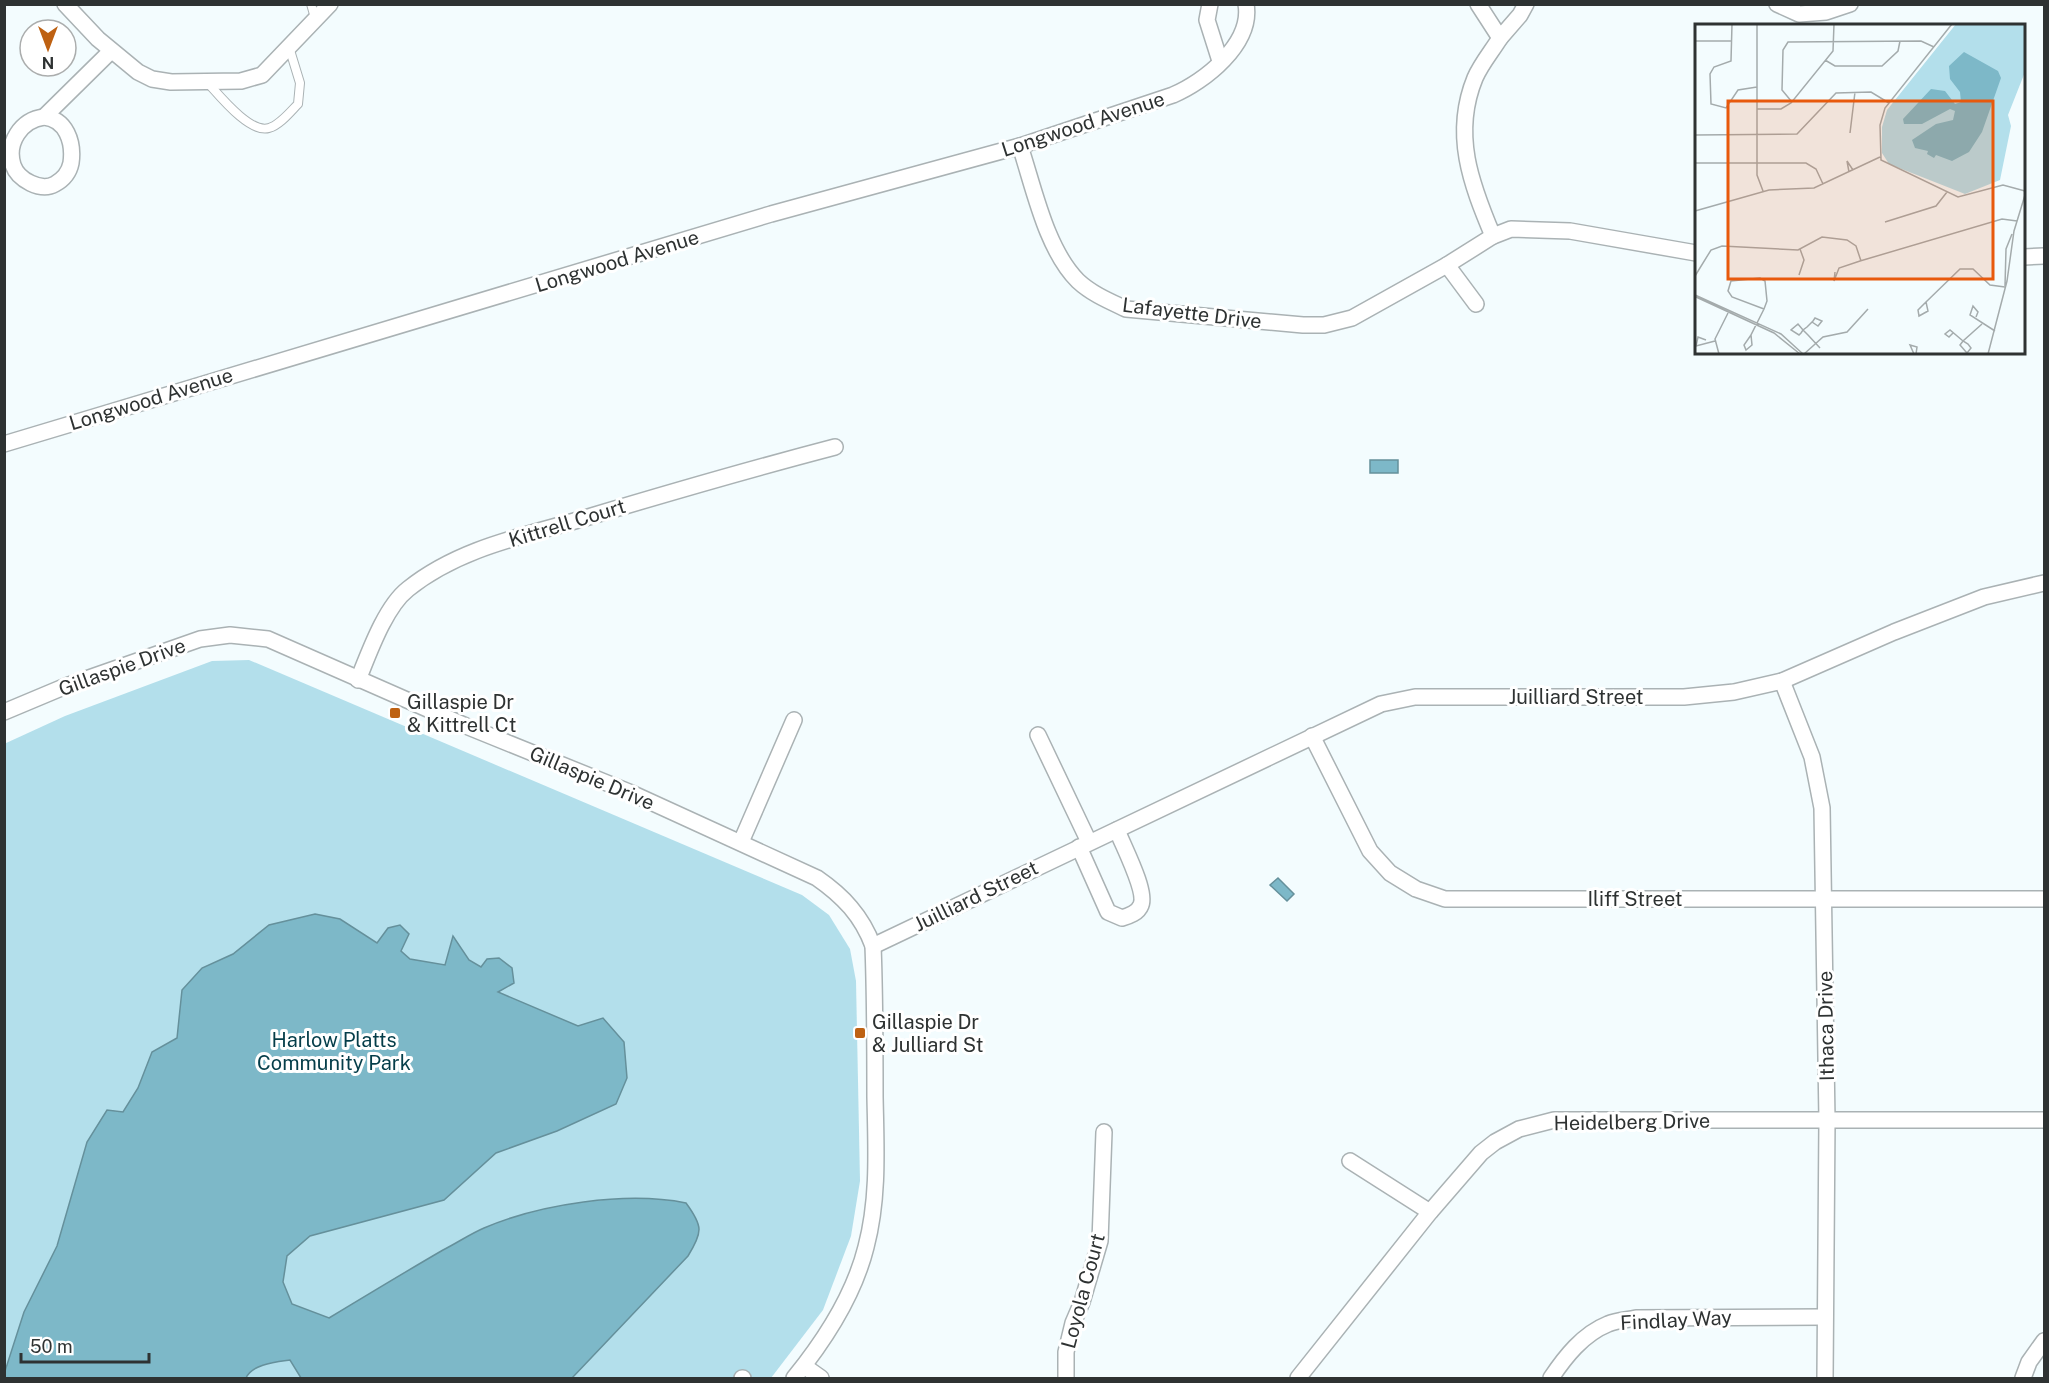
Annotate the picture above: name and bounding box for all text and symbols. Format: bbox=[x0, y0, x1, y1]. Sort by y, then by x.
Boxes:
north arrow bbox=[18, 18, 78, 78]
inset map bbox=[1695, 24, 2025, 354]
text: N bbox=[42, 53, 54, 72]
street label: Longwood Avenue bbox=[998, 86, 1168, 162]
street label: Longwood Avenue bbox=[532, 225, 702, 297]
street label: Lafayette Drive bbox=[1121, 293, 1263, 333]
street label: Longwood Avenue bbox=[66, 363, 236, 435]
street label: Kittrell Court bbox=[506, 494, 628, 552]
street label: Gillaspie Drive bbox=[55, 633, 189, 701]
street label: Juilliard Street bbox=[1508, 685, 1644, 709]
place label: Gillaspie Dr & Kittrell Ct bbox=[407, 690, 516, 737]
marker: Gillaspie Dr & Kittrell Ct bbox=[388, 706, 402, 720]
street label: Gillaspie Drive bbox=[526, 741, 658, 815]
street label: Juilliard Street bbox=[910, 856, 1042, 936]
street label: Iliff Street bbox=[1587, 887, 1683, 911]
street label: Ithaca Drive bbox=[1813, 971, 1839, 1081]
place label: Gillaspie Dr & Julliard St bbox=[872, 1010, 984, 1057]
marker: Gillaspie Dr & Julliard St bbox=[853, 1026, 867, 1040]
park label: Harlow Platts Community Park bbox=[257, 1028, 411, 1075]
street label: Heidelberg Drive bbox=[1553, 1109, 1711, 1135]
street label: Loyola Court bbox=[1056, 1231, 1110, 1351]
street label: Findlay Way bbox=[1619, 1305, 1733, 1335]
scale bar bbox=[21, 1326, 148, 1364]
text: 50 m bbox=[30, 1336, 73, 1357]

